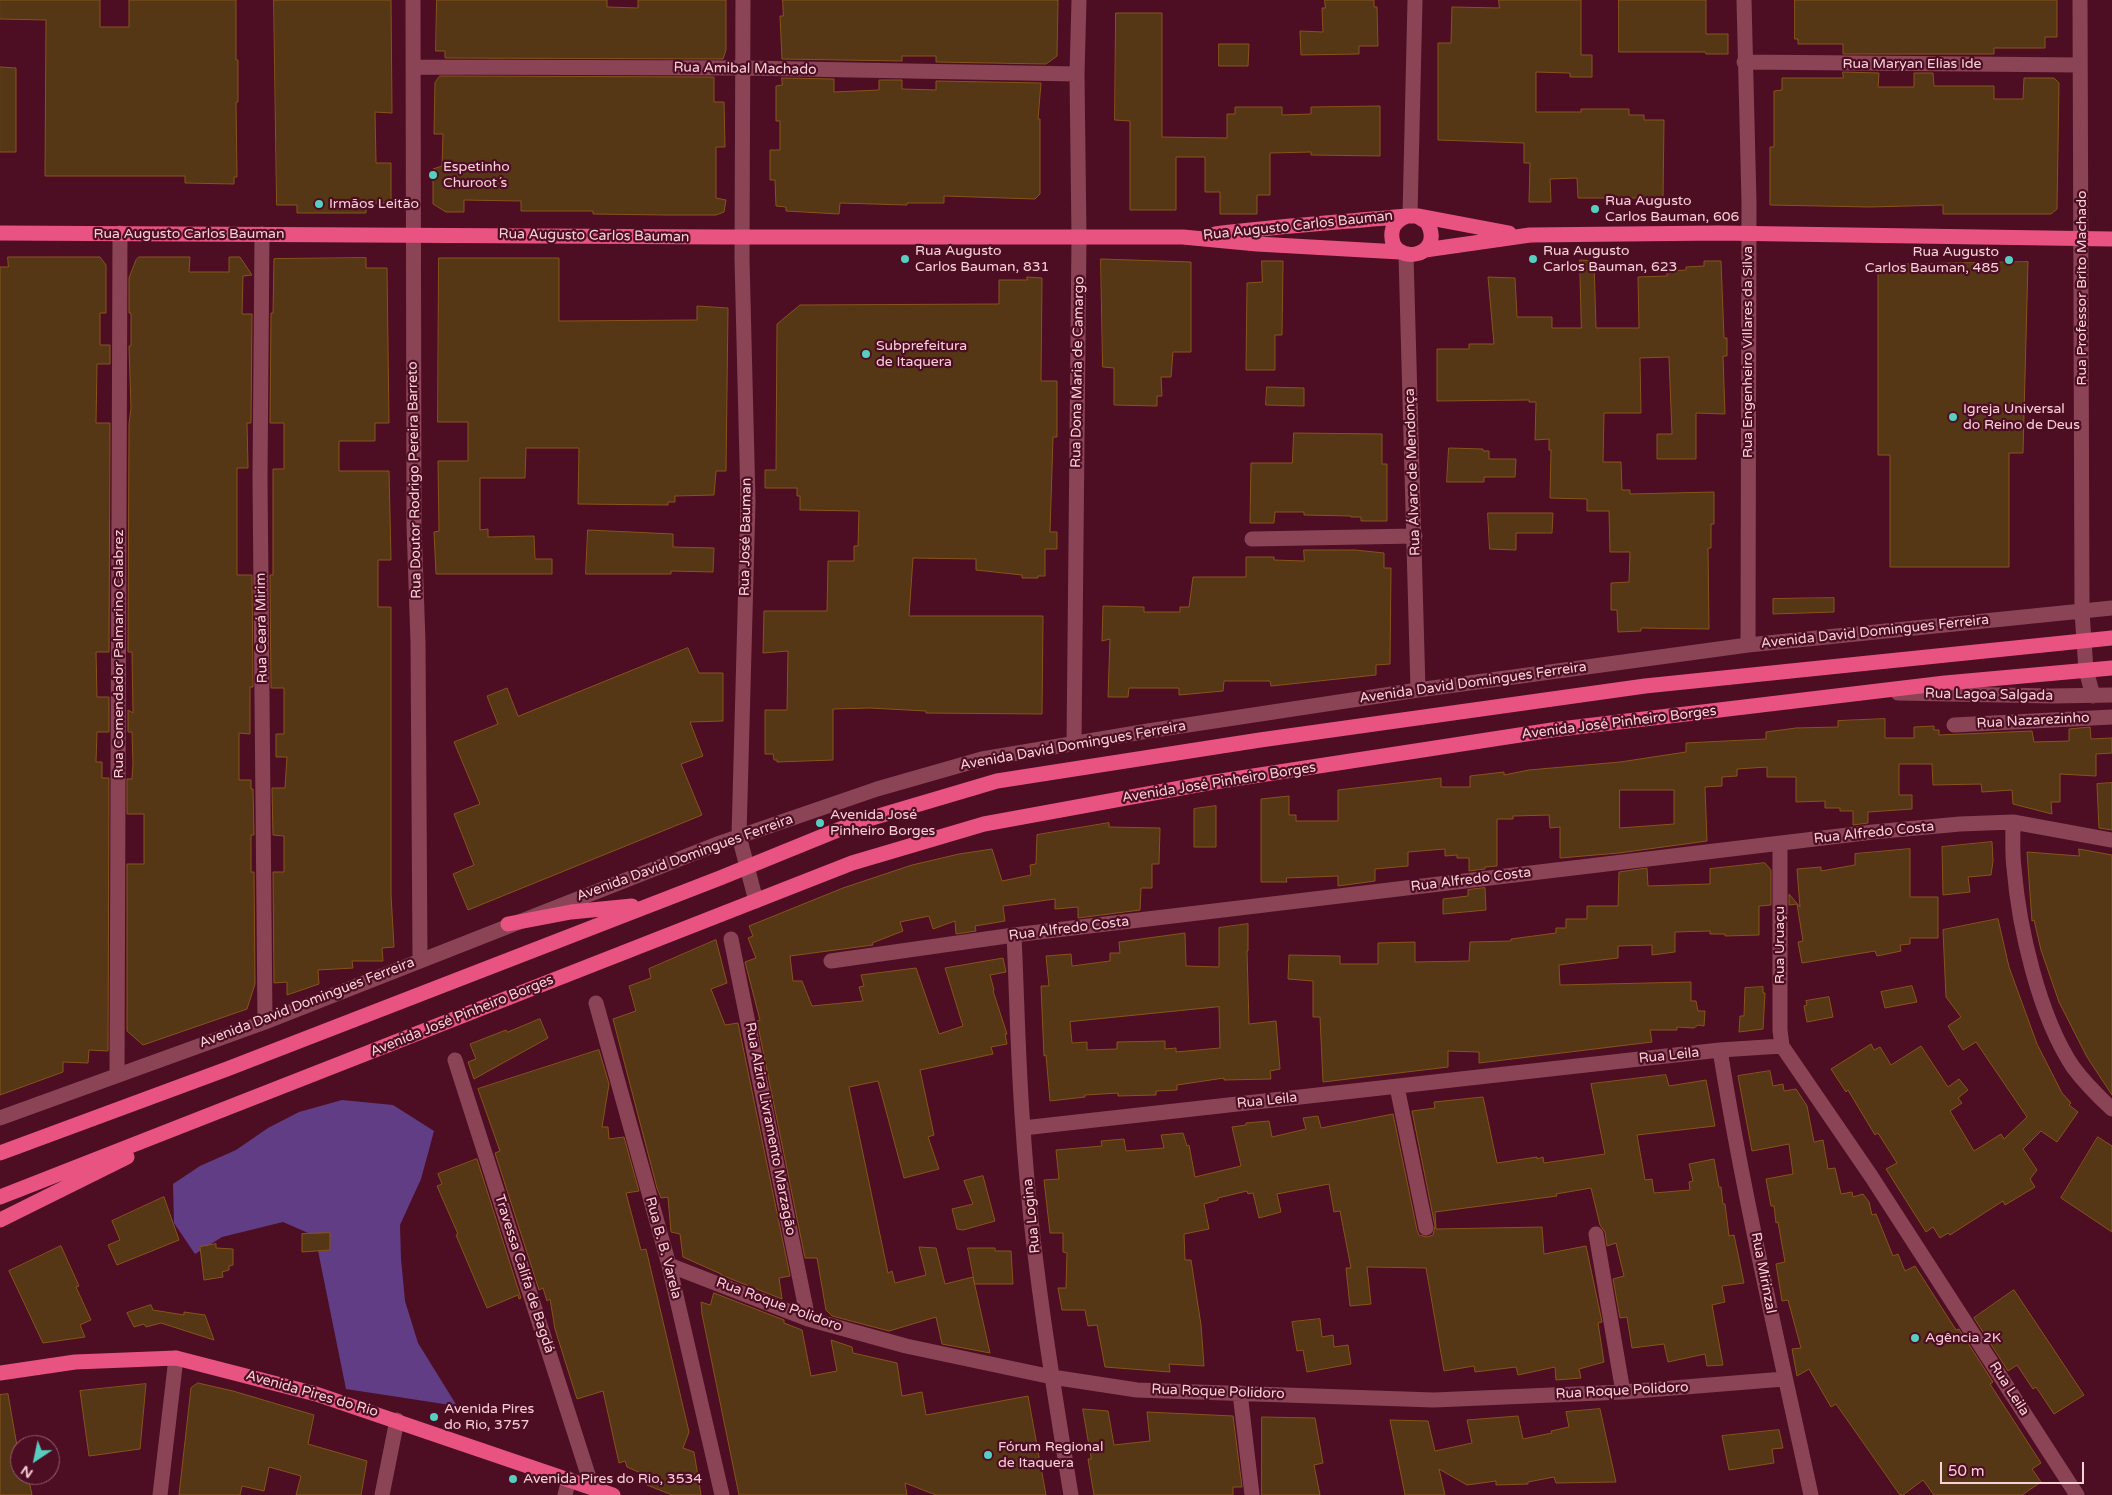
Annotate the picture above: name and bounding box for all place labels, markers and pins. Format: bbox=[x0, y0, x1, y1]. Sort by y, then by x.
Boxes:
place label: Espetinho Churoot´s bbox=[443, 159, 510, 192]
marker: Espetinho Churoot´s bbox=[427, 169, 439, 181]
place label: Rua Augusto Carlos Bauman, 606 bbox=[1605, 193, 1739, 226]
place label: Irmãos Leitão bbox=[329, 196, 419, 212]
marker: Irmãos Leitão bbox=[313, 198, 325, 210]
marker: Rua Augusto Carlos Bauman, 606 bbox=[1589, 203, 1601, 215]
place label: Rua Augusto Carlos Bauman, 831 bbox=[915, 243, 1049, 276]
place label: Rua Augusto Carlos Bauman, 623 bbox=[1543, 243, 1677, 276]
place label: Rua Augusto Carlos Bauman, 485 bbox=[1865, 244, 1999, 276]
marker: Rua Augusto Carlos Bauman, 831 bbox=[899, 253, 911, 265]
marker: Rua Augusto Carlos Bauman, 623 bbox=[1527, 253, 1539, 265]
marker: Rua Augusto Carlos Bauman, 485 bbox=[2003, 254, 2015, 266]
place label: Subprefeitura de Itaquera bbox=[876, 338, 967, 371]
marker: Subprefeitura de Itaquera bbox=[860, 348, 872, 360]
place label: Igreja Universal do Reino de Deus bbox=[1963, 401, 2080, 434]
marker: Igreja Universal do Reino de Deus bbox=[1947, 411, 1959, 423]
place label: Avenida José Pinheiro Borges bbox=[830, 807, 935, 840]
marker: Avenida José Pinheiro Borges bbox=[814, 817, 826, 829]
place label: Agência 2K bbox=[1925, 1330, 2001, 1346]
marker: Agência 2K bbox=[1909, 1332, 1921, 1344]
place label: Avenida Pires do Rio, 3757 bbox=[444, 1401, 534, 1434]
marker: Avenida Pires do Rio, 3757 bbox=[428, 1411, 440, 1423]
place label: Fórum Regional de Itaquera bbox=[998, 1439, 1103, 1471]
marker: Fórum Regional de Itaquera bbox=[982, 1449, 994, 1461]
place label: Avenida Pires do Rio, 3534 bbox=[523, 1471, 702, 1487]
marker: Avenida Pires do Rio, 3534 bbox=[507, 1473, 519, 1485]

